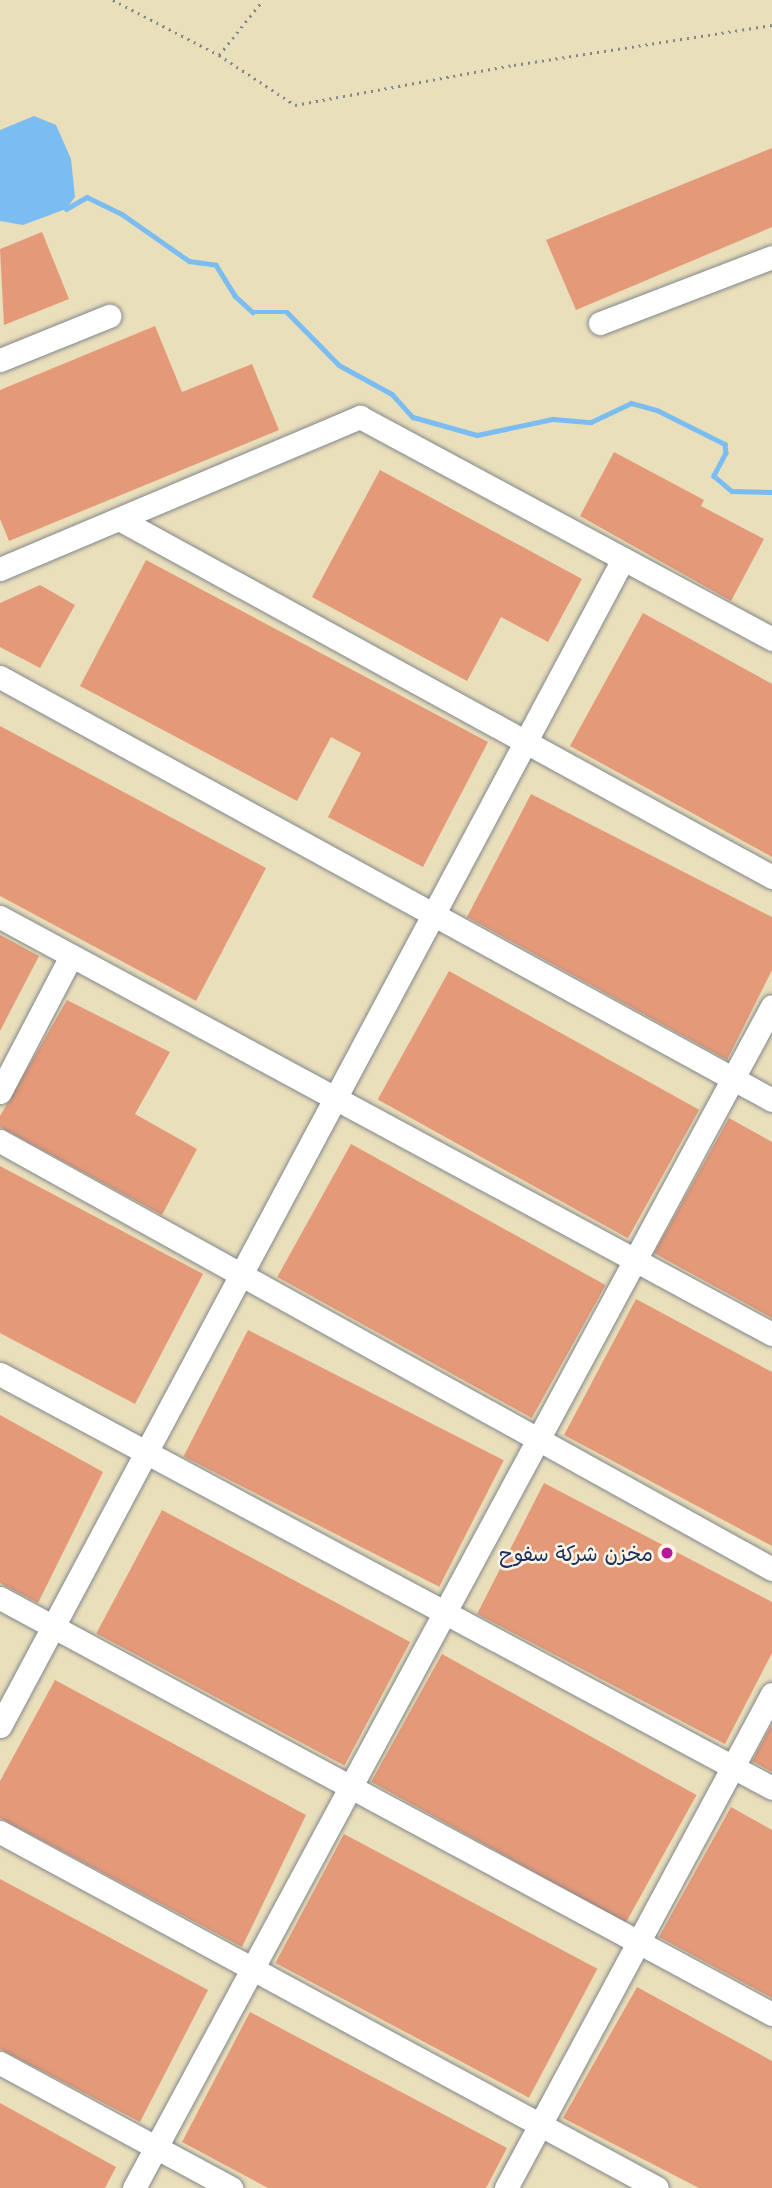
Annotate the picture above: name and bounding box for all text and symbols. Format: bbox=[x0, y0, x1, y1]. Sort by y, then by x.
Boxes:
place label: مخزن شركة سفوح bbox=[499, 1540, 653, 1566]
marker: مخزن شركة سفوح bbox=[659, 1545, 675, 1561]

